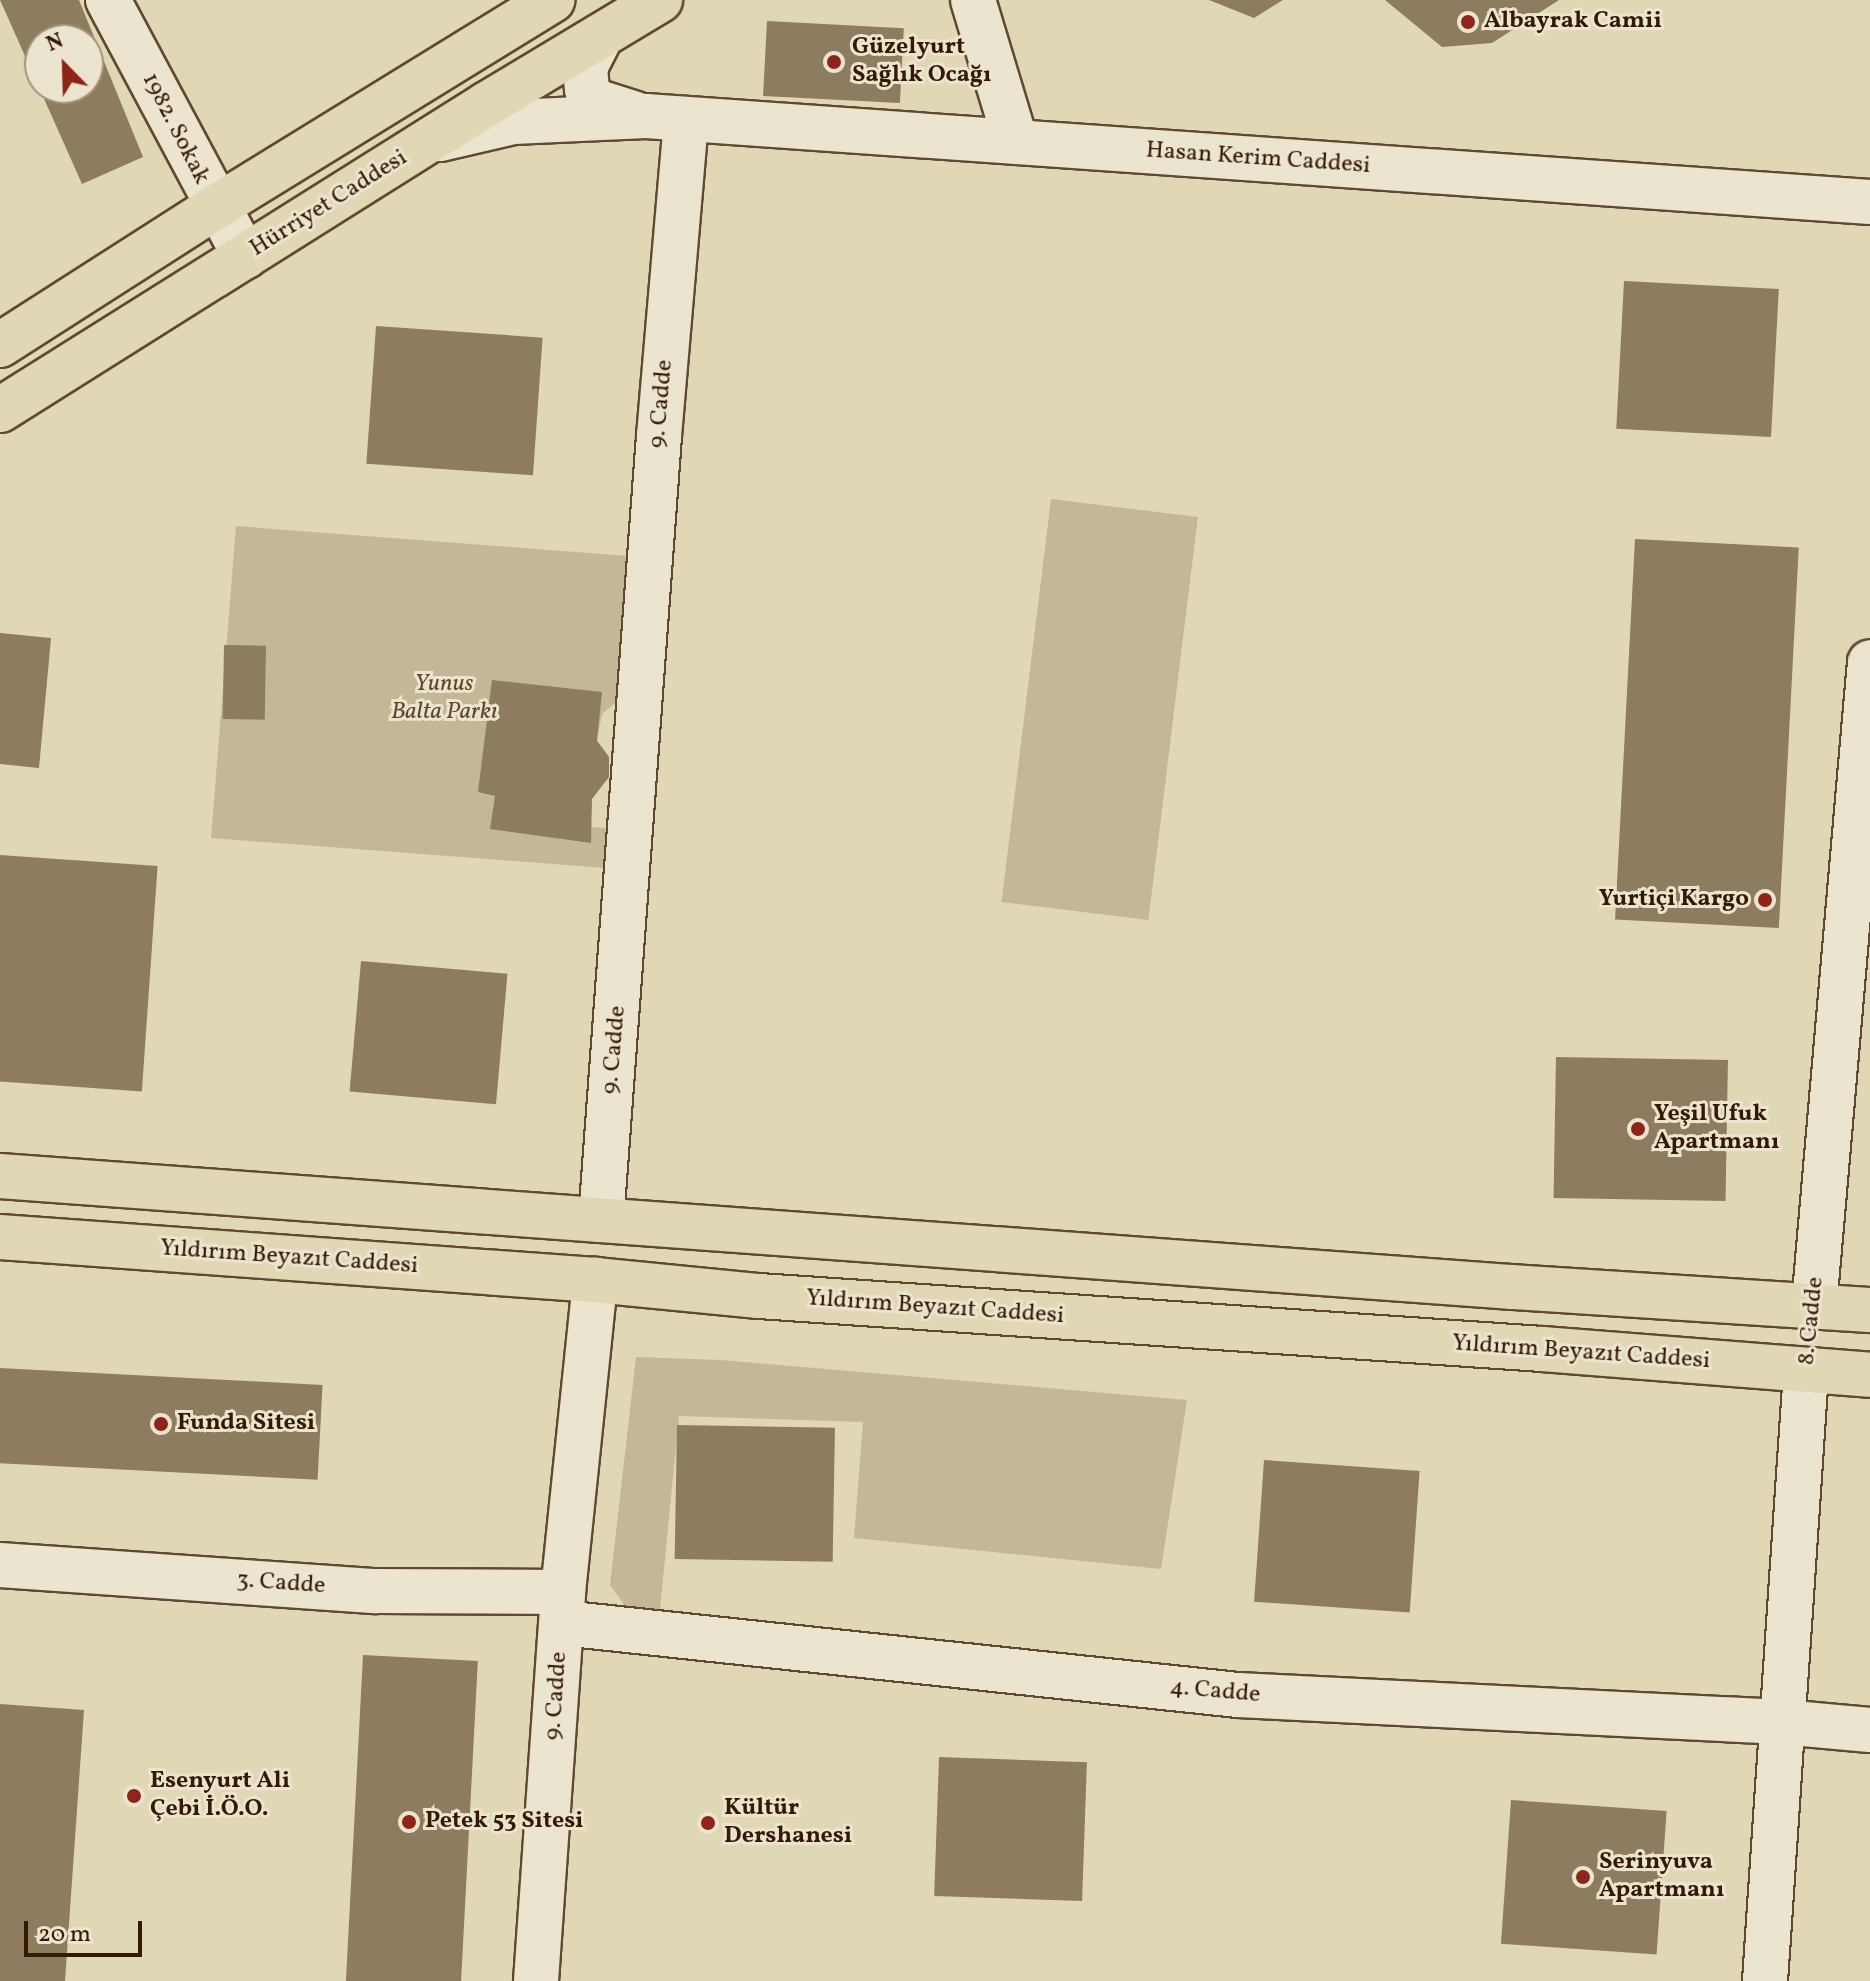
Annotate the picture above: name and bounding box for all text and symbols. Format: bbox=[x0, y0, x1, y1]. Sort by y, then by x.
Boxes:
place label: Albayrak Camii bbox=[1484, 8, 1662, 36]
marker: Albayrak Camii bbox=[1459, 13, 1477, 31]
north arrow bbox=[24, 24, 104, 104]
text: N bbox=[42, 26, 69, 61]
place label: Güzelyurt Sağlık Ocağı bbox=[852, 34, 992, 90]
marker: Güzelyurt Sağlık Ocağı bbox=[823, 51, 845, 73]
street label: 1982. Sokak bbox=[135, 68, 215, 190]
street label: Hasan Kerim Caddesi bbox=[1145, 137, 1371, 181]
street label: Hürriyet Caddesi bbox=[245, 144, 413, 264]
street label: 9. Cadde bbox=[644, 358, 680, 450]
park label: Yunus Balta Parkı bbox=[391, 671, 497, 727]
place label: Yurtiçi Kargo bbox=[1599, 886, 1749, 914]
marker: Yurtiçi Kargo bbox=[1756, 891, 1774, 909]
street label: 9. Cadde bbox=[597, 1004, 633, 1096]
place label: Yeşil Ufuk Apartmanı bbox=[1654, 1101, 1779, 1157]
marker: Yeşil Ufuk Apartmanı bbox=[1629, 1120, 1647, 1138]
street label: Yıldırım Beyazıt Caddesi bbox=[159, 1235, 419, 1281]
street label: 8. Cadde bbox=[1793, 1275, 1831, 1367]
street label: Yıldırım Beyazıt Caddesi bbox=[805, 1285, 1065, 1331]
street label: Yıldırım Beyazıt Caddesi bbox=[1451, 1330, 1711, 1376]
place label: Funda Sitesi bbox=[177, 1410, 315, 1438]
marker: Funda Sitesi bbox=[152, 1415, 170, 1433]
street label: 3. Cadde bbox=[236, 1567, 326, 1601]
street label: 9. Cadde bbox=[540, 1651, 574, 1741]
street label: 4. Cadde bbox=[1168, 1674, 1262, 1710]
place label: Esenyurt Ali Çebi İ.Ö.O. bbox=[150, 1768, 290, 1824]
marker: Esenyurt Ali Çebi İ.Ö.O. bbox=[125, 1787, 143, 1805]
place label: Kültür Dershanesi bbox=[724, 1795, 852, 1851]
place label: Petek 53 Sitesi bbox=[425, 1808, 584, 1836]
marker: Petek 53 Sitesi bbox=[400, 1813, 418, 1831]
marker: Kültür Dershanesi bbox=[699, 1814, 717, 1832]
place label: Serinyuva Apartmanı bbox=[1599, 1849, 1724, 1905]
marker: Serinyuva Apartmanı bbox=[1574, 1868, 1592, 1886]
scale bar bbox=[28, 1905, 146, 1955]
text: 20 m bbox=[38, 1918, 91, 1952]

